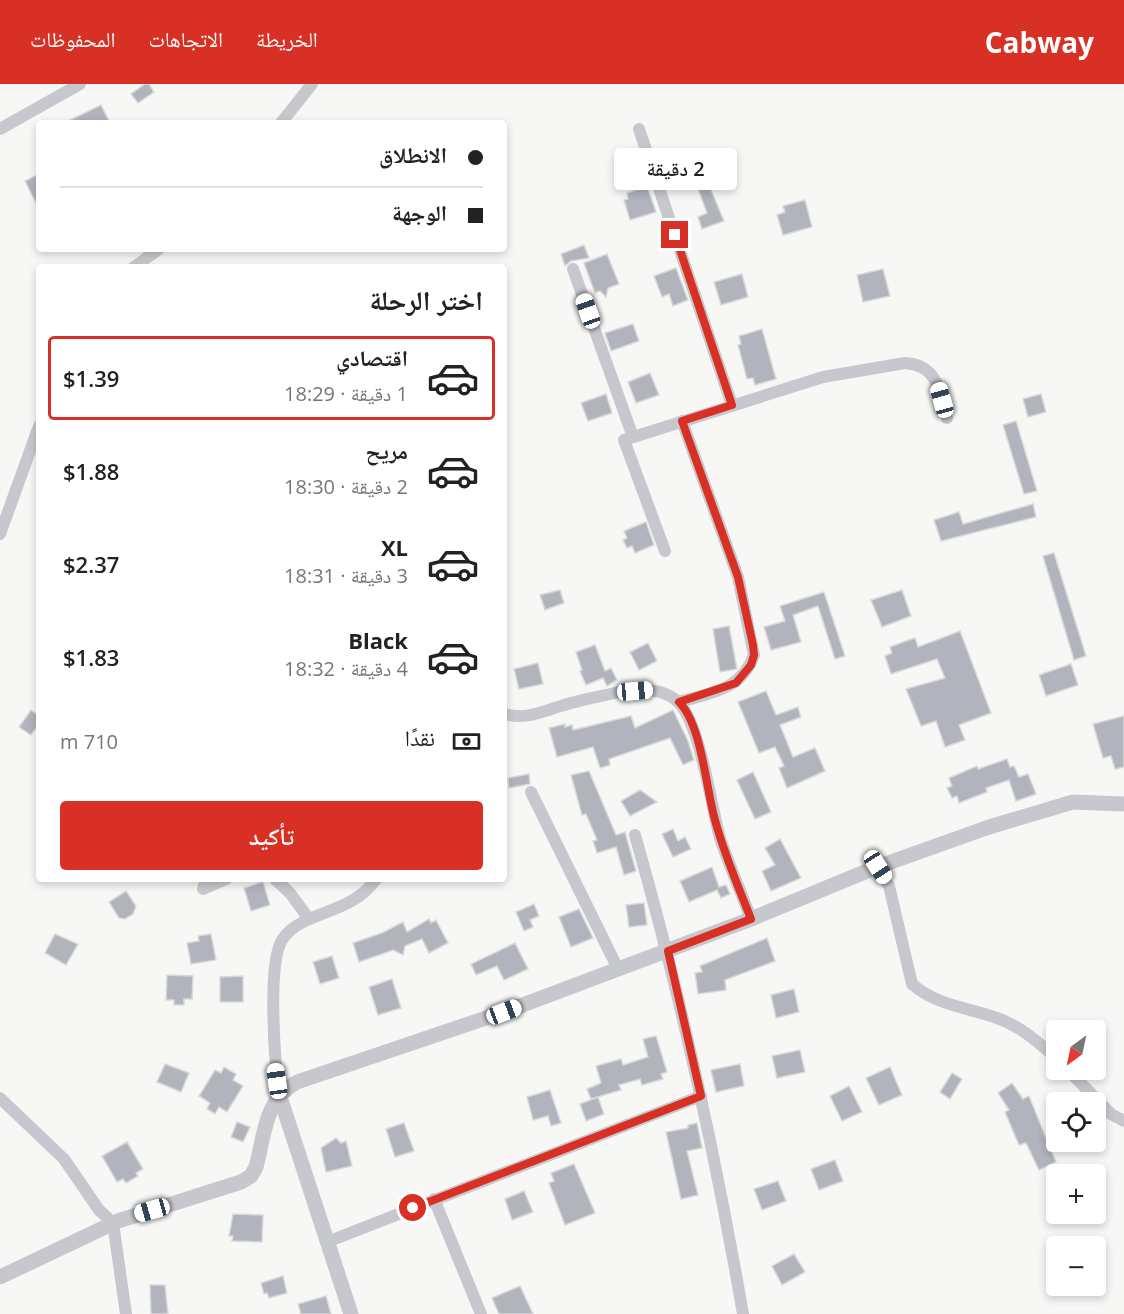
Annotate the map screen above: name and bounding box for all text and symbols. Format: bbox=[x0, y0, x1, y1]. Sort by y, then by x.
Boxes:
text: Cabway bbox=[985, 23, 1094, 61]
text: المحفوظات bbox=[30, 25, 115, 53]
text: الاتجاهات bbox=[148, 25, 223, 53]
text: الخريطة bbox=[256, 25, 318, 53]
text: الانطلاق bbox=[379, 139, 447, 169]
callout: 2 دقيقة bbox=[614, 148, 736, 190]
text: 2 دقيقة bbox=[646, 155, 705, 182]
text: الوجهة bbox=[392, 197, 447, 227]
route end bbox=[661, 221, 688, 248]
text: اختر الرحلة bbox=[369, 281, 483, 318]
car bbox=[573, 291, 603, 331]
text: اقتصادي bbox=[336, 342, 408, 372]
icon: car bbox=[426, 351, 480, 405]
text: $1.39 bbox=[63, 363, 119, 393]
text: 1 دقيقة · 18:29 bbox=[284, 380, 408, 407]
car bbox=[928, 380, 956, 420]
text: مريح bbox=[365, 435, 408, 465]
icon: car bbox=[426, 444, 480, 498]
text: $1.88 bbox=[63, 456, 119, 486]
text: 2 دقيقة · 18:30 bbox=[284, 473, 408, 500]
text: XL bbox=[381, 532, 408, 562]
icon: car bbox=[426, 537, 480, 591]
text: $2.37 bbox=[63, 549, 119, 579]
text: 3 دقيقة · 18:31 bbox=[284, 562, 408, 589]
text: Black bbox=[348, 625, 408, 655]
icon: car bbox=[426, 630, 480, 684]
text: $1.83 bbox=[63, 642, 119, 672]
text: 4 دقيقة · 18:32 bbox=[284, 655, 408, 682]
car bbox=[616, 680, 654, 702]
text: نقدًا bbox=[405, 722, 435, 752]
icon: cash bbox=[450, 725, 483, 758]
text: 710 m bbox=[60, 728, 118, 755]
button: تأكيد bbox=[60, 801, 483, 870]
car bbox=[861, 847, 895, 887]
car bbox=[484, 997, 524, 1027]
north arrow bbox=[1046, 1020, 1106, 1080]
map controls bbox=[1046, 1020, 1106, 1296]
car bbox=[266, 1062, 288, 1100]
button: locate bbox=[1046, 1092, 1106, 1152]
button: + bbox=[1046, 1164, 1106, 1224]
route start bbox=[399, 1194, 426, 1221]
car bbox=[132, 1196, 172, 1224]
button: − bbox=[1046, 1236, 1106, 1296]

